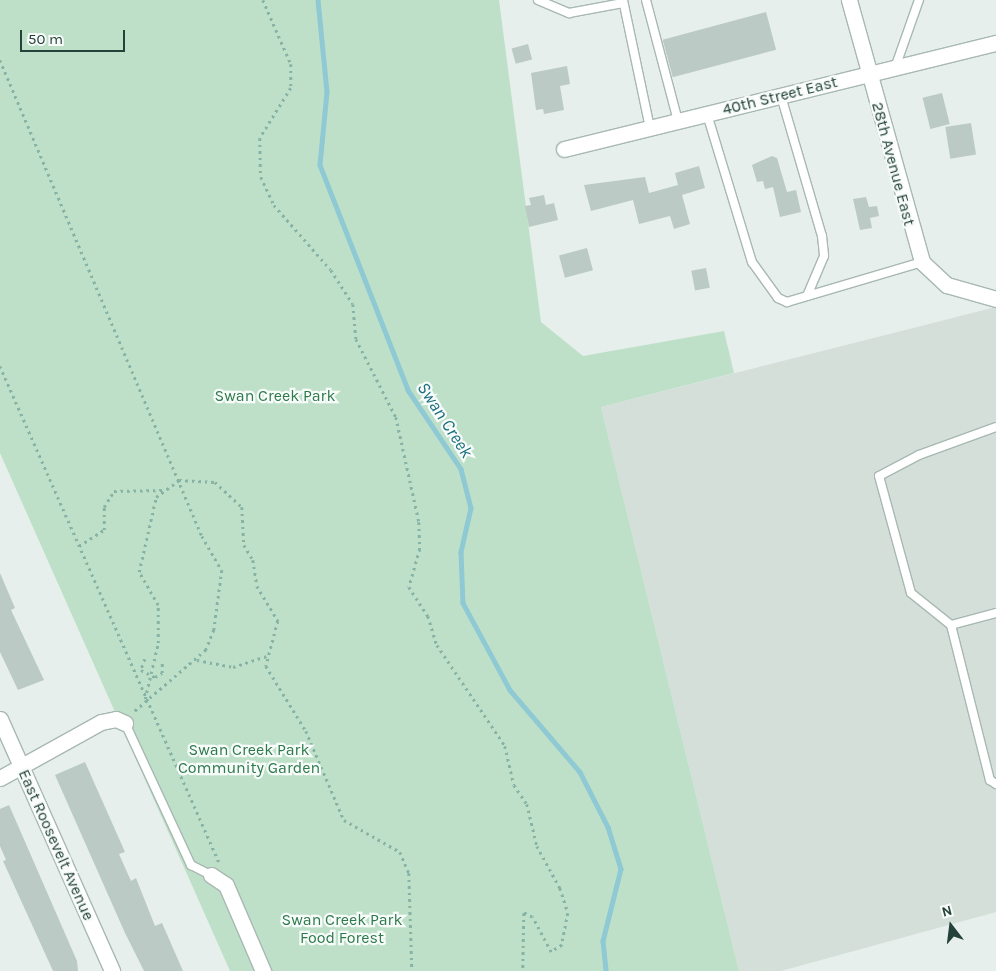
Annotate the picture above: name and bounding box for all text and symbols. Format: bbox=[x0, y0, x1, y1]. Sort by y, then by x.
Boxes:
scale bar bbox=[22, 20, 128, 52]
text: 50 m bbox=[28, 30, 63, 48]
street label: 40th Street East bbox=[721, 72, 839, 120]
street label: 28th Avenue East bbox=[867, 100, 919, 228]
water label: Swan Creek bbox=[412, 378, 478, 462]
park label: Swan Creek Park bbox=[215, 386, 335, 406]
park label: Swan Creek Park Community Garden bbox=[178, 740, 320, 778]
street label: East Roosevelt Avenue bbox=[14, 767, 98, 923]
north arrow bbox=[926, 901, 976, 951]
text: N bbox=[940, 902, 954, 921]
park label: Swan Creek Park Food Forest bbox=[282, 910, 402, 948]

